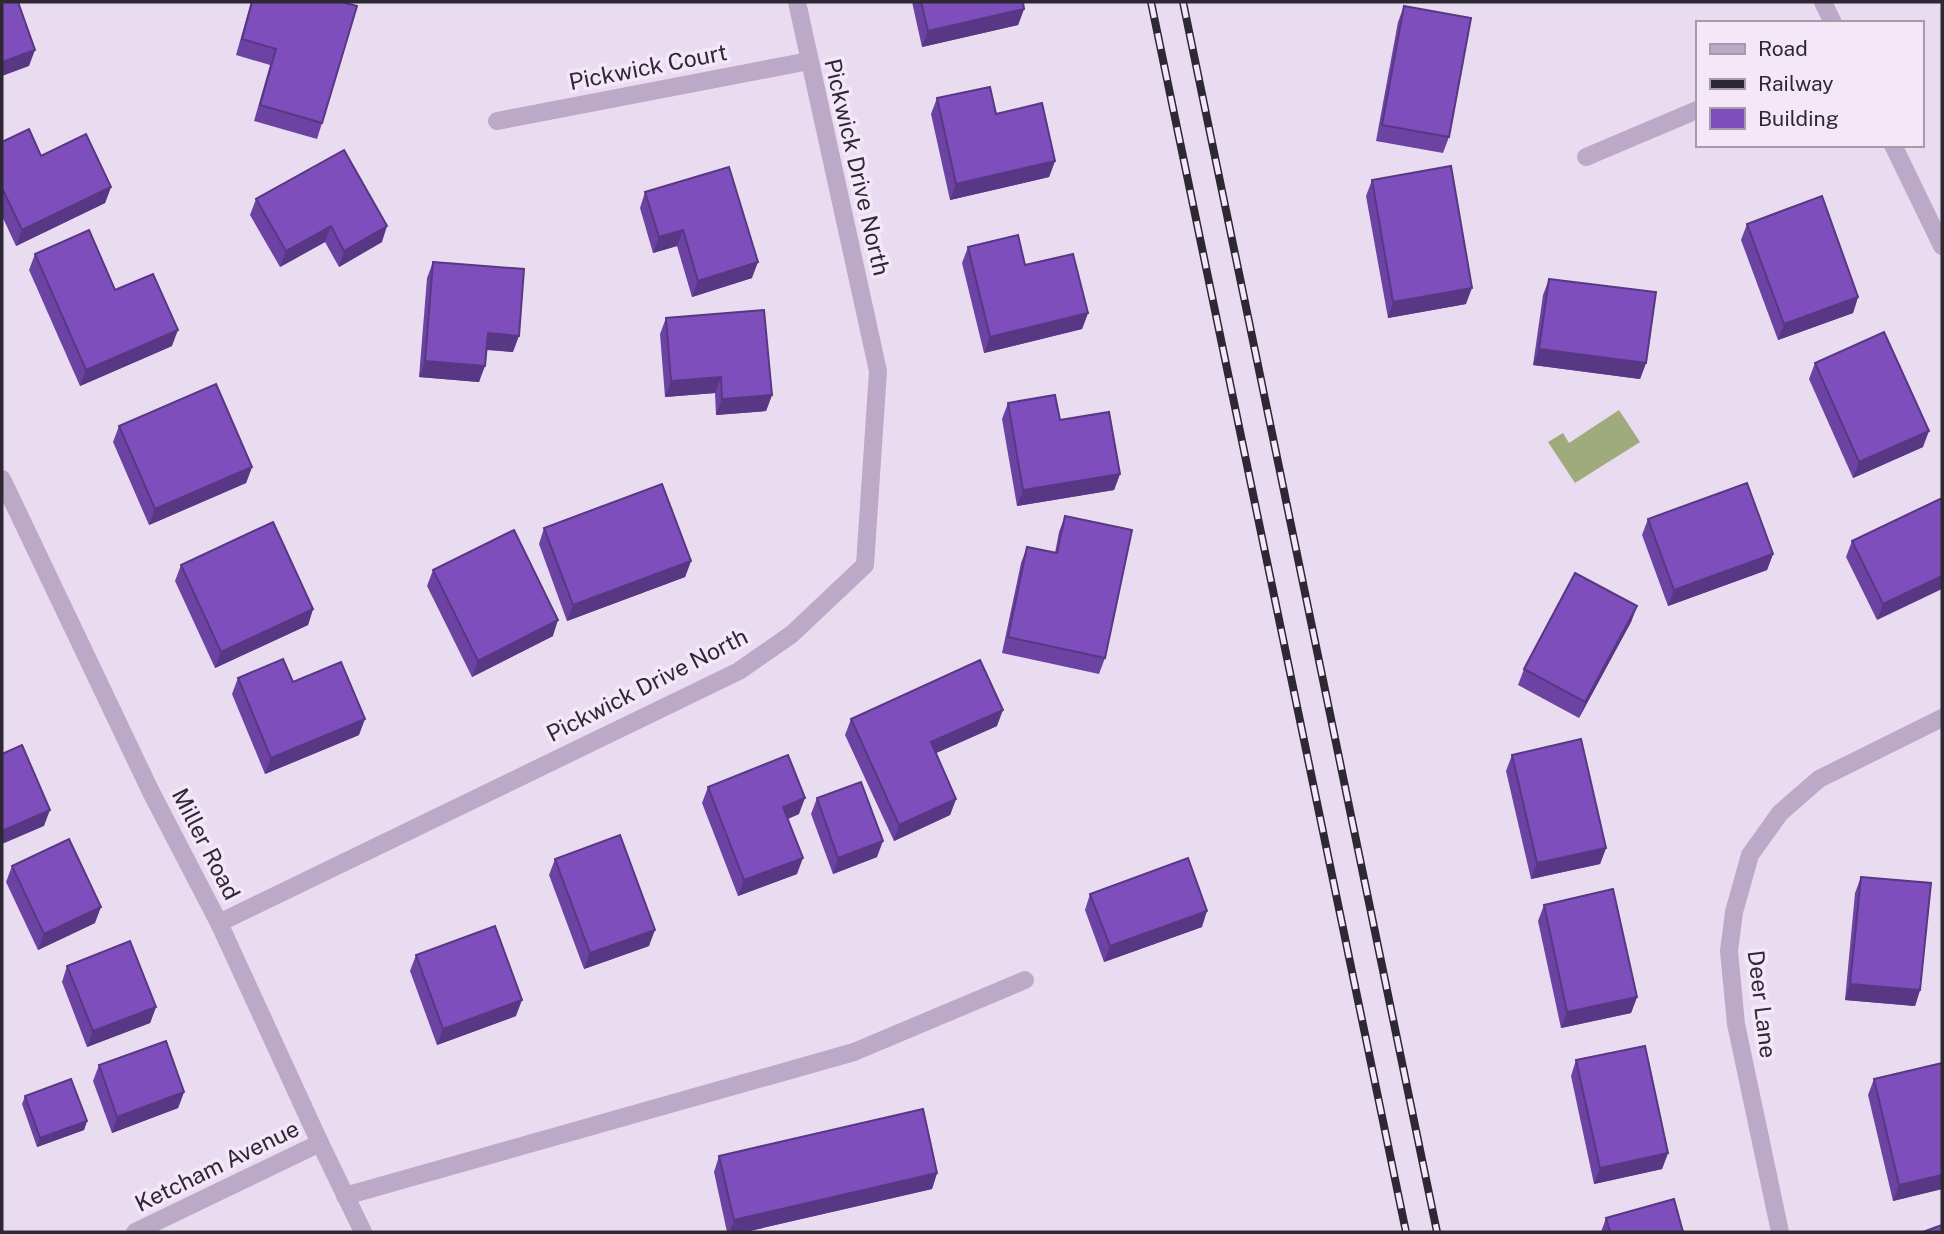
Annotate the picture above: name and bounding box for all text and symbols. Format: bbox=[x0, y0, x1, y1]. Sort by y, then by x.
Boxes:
legend bbox=[1696, 21, 1923, 147]
text: Road bbox=[1758, 36, 1808, 61]
street label: Pickwick Court bbox=[567, 38, 729, 95]
street label: Pickwick Drive North bbox=[819, 56, 896, 278]
text: Railway bbox=[1758, 71, 1834, 96]
text: Building bbox=[1758, 106, 1839, 131]
street label: Pickwick Drive North bbox=[542, 622, 752, 747]
street label: Miller Road bbox=[167, 784, 246, 904]
street label: Deer Lane bbox=[1742, 948, 1783, 1059]
street label: Ketcham Avenue bbox=[130, 1114, 303, 1217]

